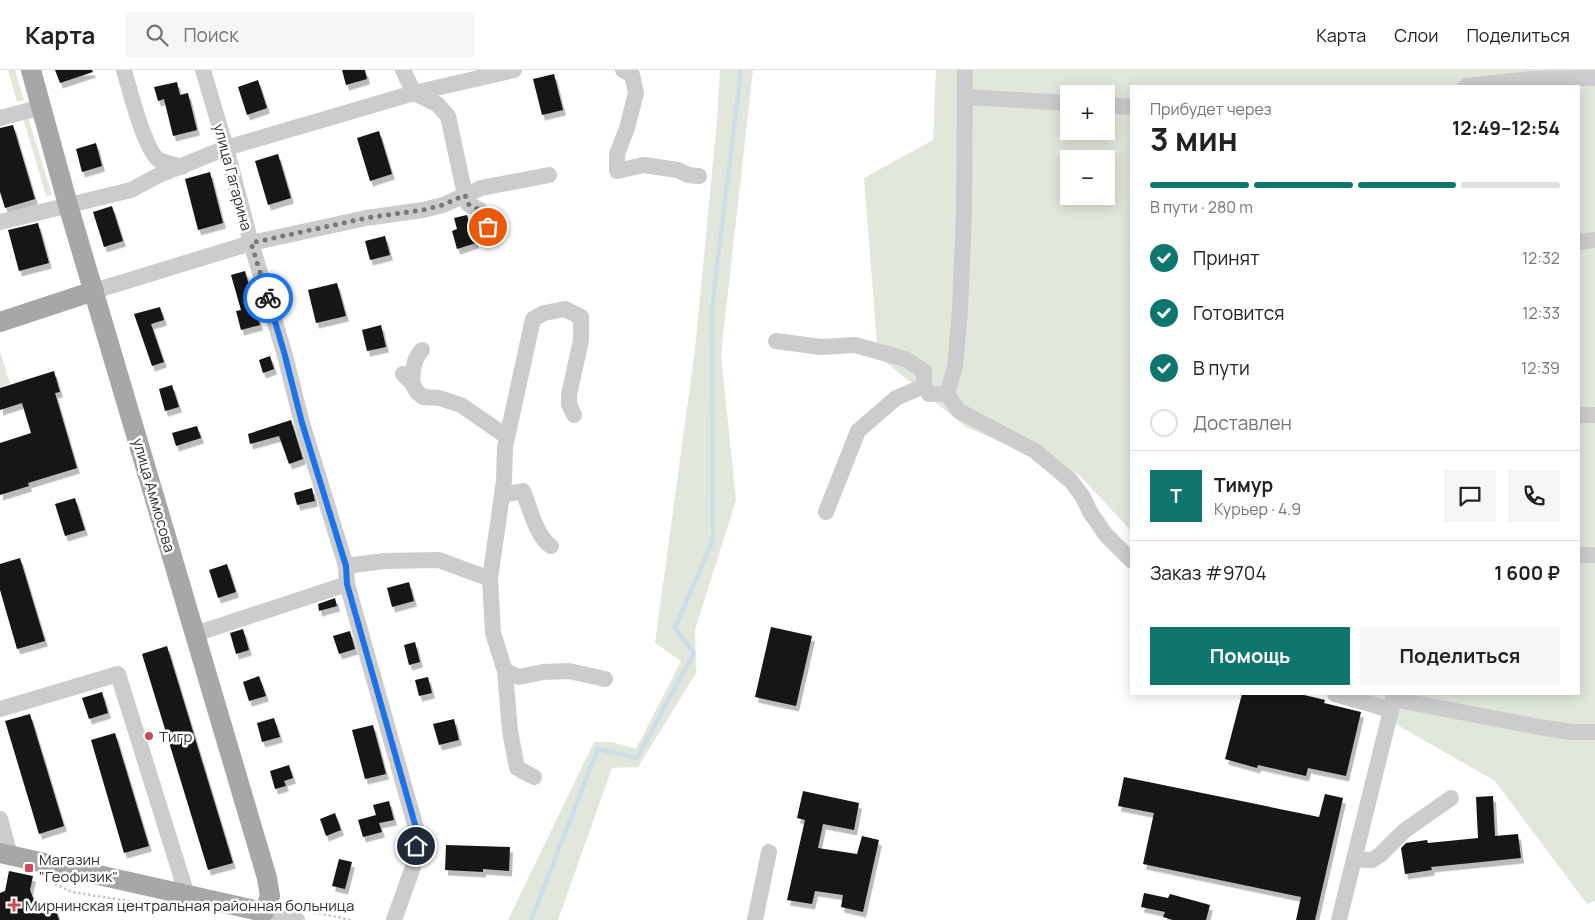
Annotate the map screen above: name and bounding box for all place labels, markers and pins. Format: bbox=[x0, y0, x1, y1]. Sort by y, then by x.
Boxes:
pin bbox=[467, 206, 509, 248]
place label: Тигр bbox=[159, 726, 192, 747]
marker: Тигр bbox=[143, 730, 155, 742]
pin bbox=[395, 825, 437, 867]
place label: Магазин "Геофизик" bbox=[39, 849, 118, 887]
marker: Магазин "Геофизик" bbox=[23, 862, 35, 874]
place label: Мирнинская центральная районная больница bbox=[25, 895, 354, 916]
marker: Мирнинская центральная районная больница bbox=[7, 898, 21, 912]

